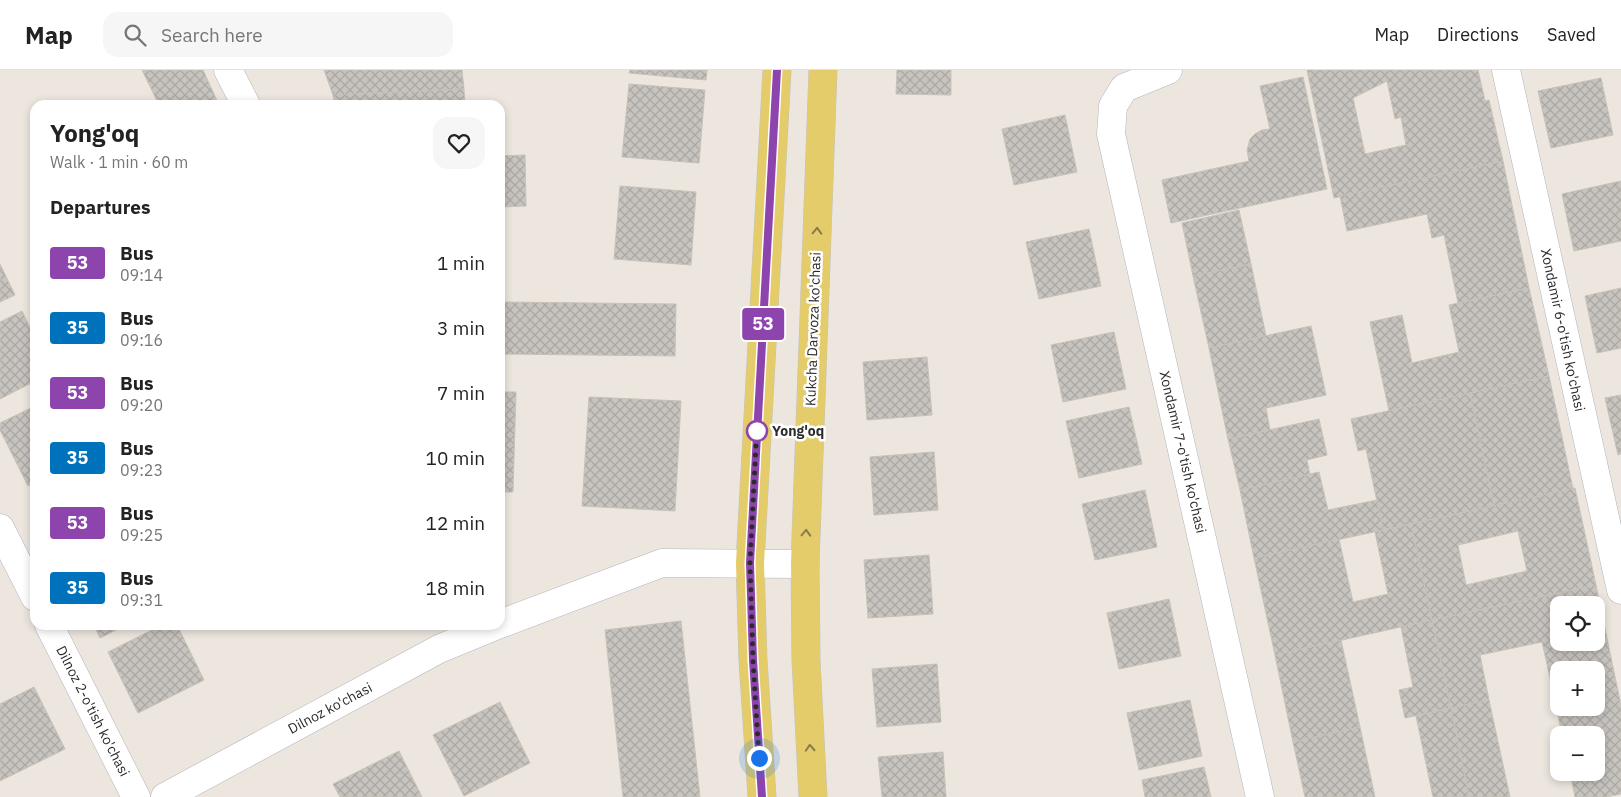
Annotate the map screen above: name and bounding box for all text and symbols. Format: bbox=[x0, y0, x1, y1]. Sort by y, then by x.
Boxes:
search box bbox=[103, 12, 453, 57]
text: Map bbox=[25, 19, 73, 51]
icon: search bbox=[121, 21, 149, 49]
text: Search here bbox=[161, 23, 263, 47]
text: Map bbox=[1374, 23, 1409, 46]
text: Directions bbox=[1437, 23, 1519, 46]
text: Saved bbox=[1547, 23, 1596, 46]
text: Yong'oq bbox=[50, 117, 139, 149]
button: heart bbox=[433, 117, 485, 169]
text: Walk · 1 min · 60 m bbox=[50, 152, 188, 172]
text: Departures bbox=[50, 195, 150, 219]
one-way arrow bbox=[812, 227, 822, 234]
text: Bus bbox=[120, 241, 154, 265]
street label: Xondamir 6-o'tish ko'chasi bbox=[1537, 247, 1589, 413]
text: 53 bbox=[67, 251, 88, 274]
text: 1 min bbox=[437, 251, 485, 275]
street label: Kukcha Darvoza ko'chasi bbox=[801, 252, 825, 406]
text: 09:14 bbox=[120, 265, 163, 285]
text: Bus bbox=[120, 306, 154, 330]
line badge: 53 bbox=[740, 308, 786, 340]
text: 53 bbox=[752, 312, 774, 335]
text: 35 bbox=[67, 316, 88, 339]
text: 3 min bbox=[437, 316, 485, 340]
text: 09:16 bbox=[120, 330, 163, 350]
street label: Xondamir 7-o'tish ko'chasi bbox=[1156, 369, 1210, 535]
text: Bus bbox=[120, 371, 154, 395]
text: 53 bbox=[67, 381, 88, 404]
text: 7 min bbox=[437, 381, 485, 405]
text: 09:20 bbox=[120, 395, 163, 415]
marker: Yong'oq bbox=[746, 420, 768, 442]
place label: Yong'oq bbox=[772, 422, 824, 440]
text: Bus bbox=[120, 436, 154, 460]
text: 35 bbox=[67, 446, 88, 469]
text: 10 min bbox=[426, 446, 485, 470]
text: 09:23 bbox=[120, 460, 163, 480]
text: Bus bbox=[120, 501, 154, 525]
text: 53 bbox=[67, 511, 88, 534]
text: 12 min bbox=[426, 511, 485, 535]
text: 09:25 bbox=[120, 525, 163, 545]
one-way arrow bbox=[801, 529, 811, 537]
text: Bus bbox=[120, 566, 154, 590]
text: 35 bbox=[67, 576, 88, 599]
text: 18 min bbox=[426, 576, 485, 600]
text: 09:31 bbox=[120, 590, 163, 610]
map controls bbox=[1550, 596, 1605, 781]
button: locate bbox=[1550, 596, 1605, 651]
street label: Dilnoz 2-o'tish ko'chasi bbox=[52, 643, 134, 779]
button: + bbox=[1550, 661, 1605, 716]
street label: Dilnoz ko'chasi bbox=[285, 678, 375, 738]
button: − bbox=[1550, 726, 1605, 781]
one-way arrow bbox=[804, 744, 815, 752]
your location bbox=[747, 746, 772, 771]

